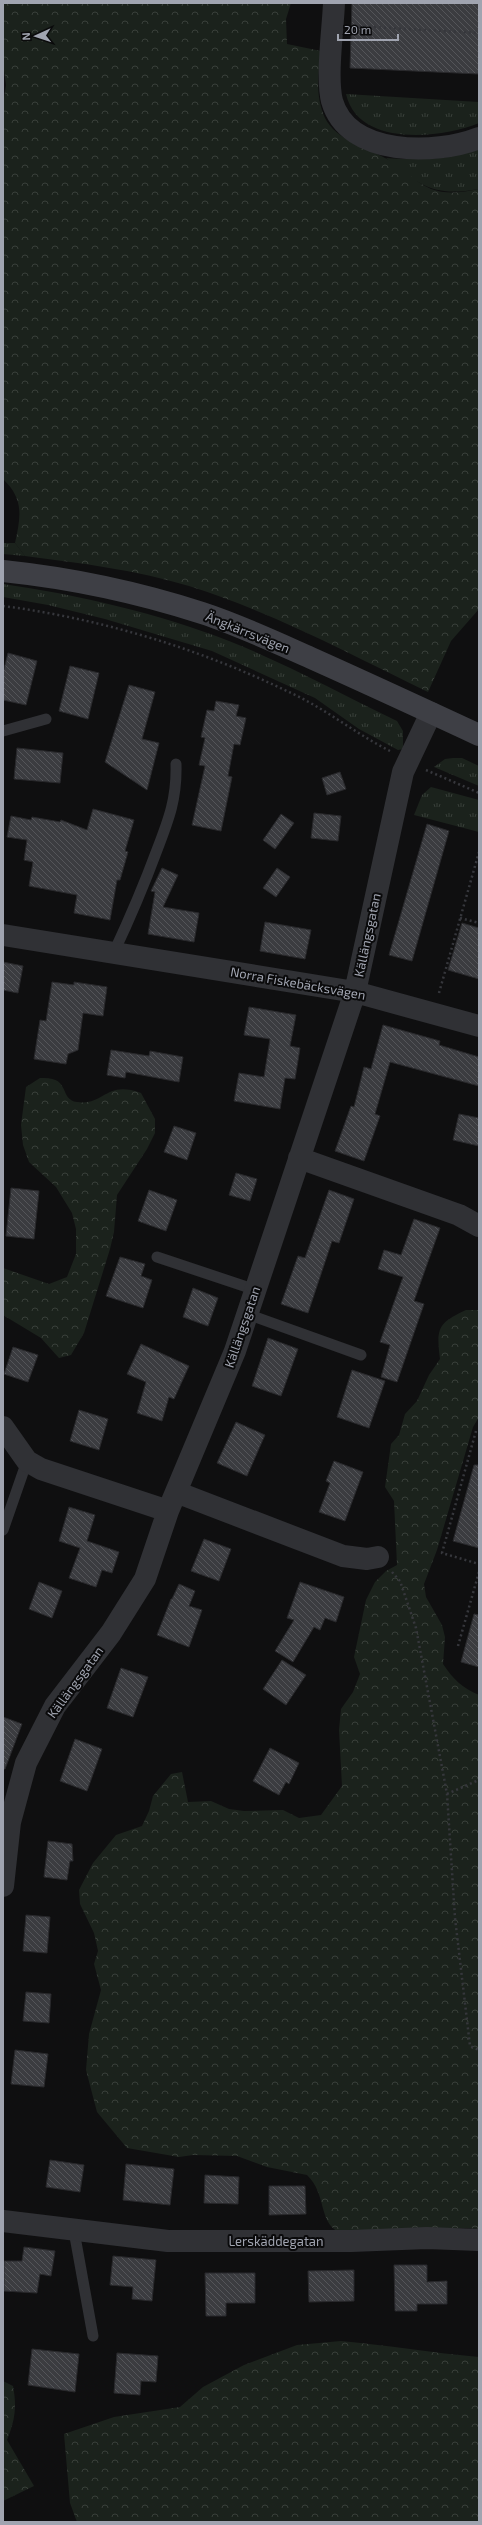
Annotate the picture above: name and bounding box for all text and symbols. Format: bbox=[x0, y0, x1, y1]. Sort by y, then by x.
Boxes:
north arrow bbox=[16, 16, 56, 56]
scale bar bbox=[338, 16, 398, 42]
text: 20 m bbox=[344, 22, 371, 36]
text: N bbox=[19, 32, 32, 41]
street label: Ängkärrsvägen bbox=[204, 608, 292, 656]
street label: Källängsgatan bbox=[350, 892, 384, 978]
street label: Norra Fiskebäcksvägen bbox=[229, 963, 367, 1003]
street label: Källängsgatan bbox=[221, 1284, 263, 1370]
street label: Källängsgatan bbox=[44, 1643, 106, 1721]
street label: Lerskäddegatan bbox=[228, 2233, 324, 2249]

